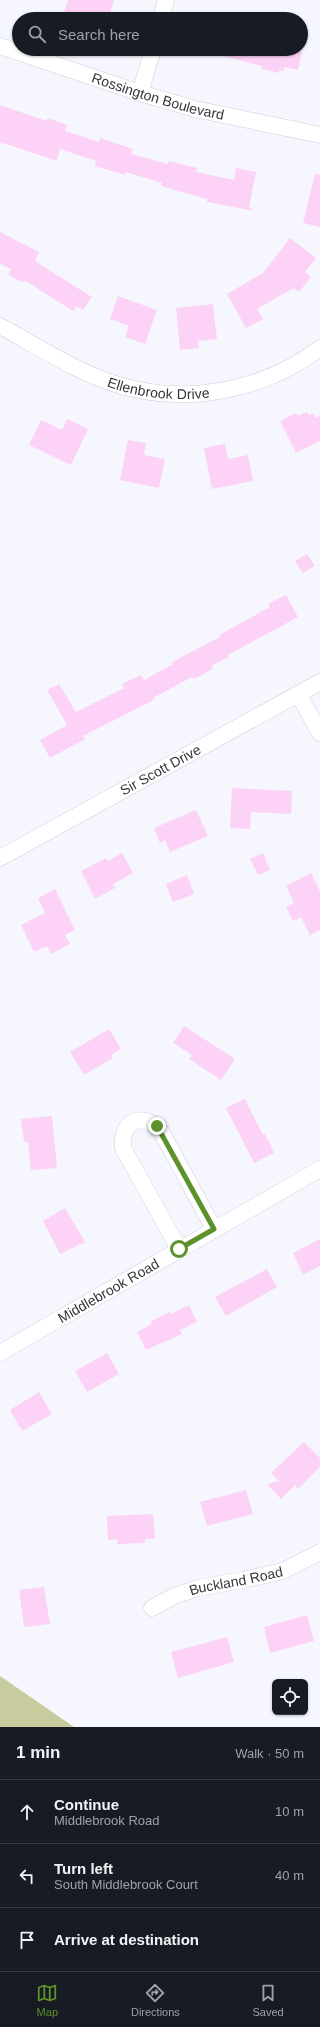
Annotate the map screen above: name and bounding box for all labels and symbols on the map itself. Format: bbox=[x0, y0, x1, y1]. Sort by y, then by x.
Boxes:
street label: Rossington Boulevard bbox=[90, 69, 226, 123]
street label: Ellenbrook Drive bbox=[105, 374, 210, 402]
street label: Sir Scott Drive bbox=[117, 741, 204, 798]
route end bbox=[148, 1117, 166, 1135]
route start bbox=[170, 1240, 188, 1258]
street label: Middlebrook Road bbox=[55, 1255, 162, 1326]
street label: Buckland Road bbox=[187, 1563, 284, 1598]

